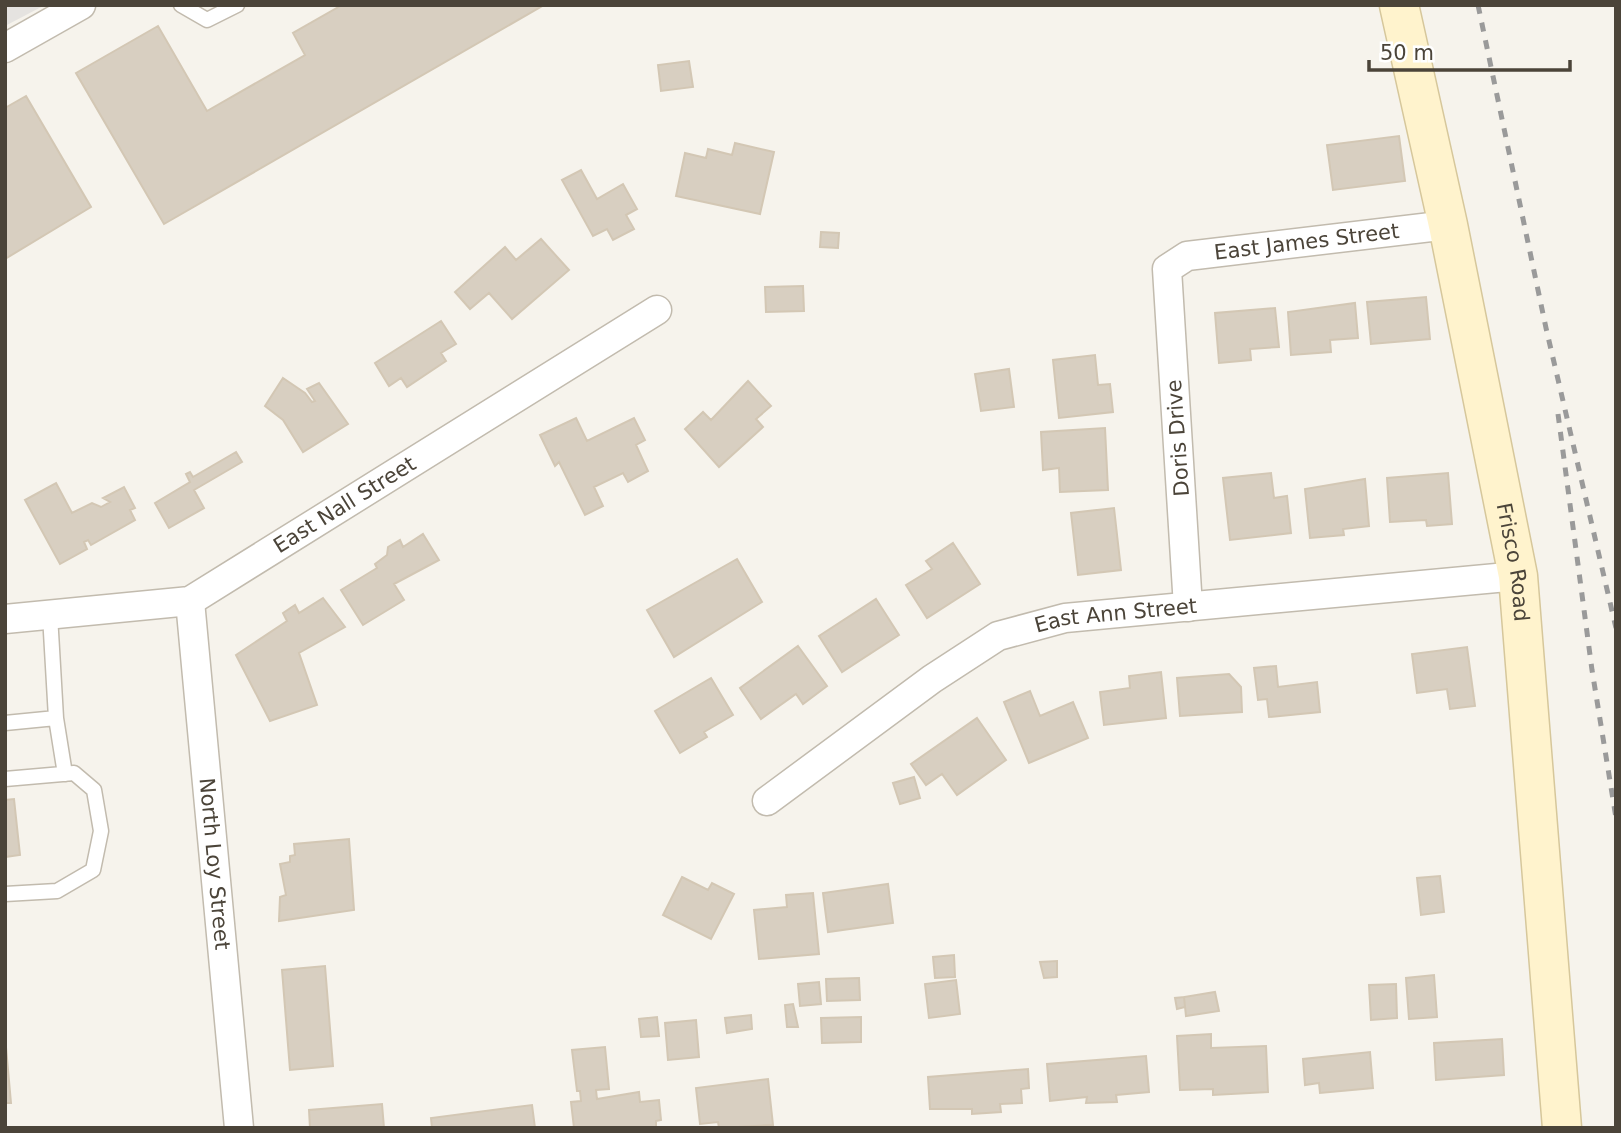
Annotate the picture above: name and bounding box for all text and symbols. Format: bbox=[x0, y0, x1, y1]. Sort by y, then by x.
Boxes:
scale bar bbox=[1369, 28, 1570, 72]
text: 50 m bbox=[1380, 41, 1434, 65]
street label: East James Street bbox=[1213, 219, 1400, 265]
street label: Doris Drive bbox=[1162, 379, 1194, 497]
street label: East Nall Street bbox=[269, 451, 420, 558]
street label: Frisco Road bbox=[1492, 501, 1534, 622]
street label: East Ann Street bbox=[1032, 594, 1198, 638]
street label: North Loy Street bbox=[195, 777, 234, 951]

